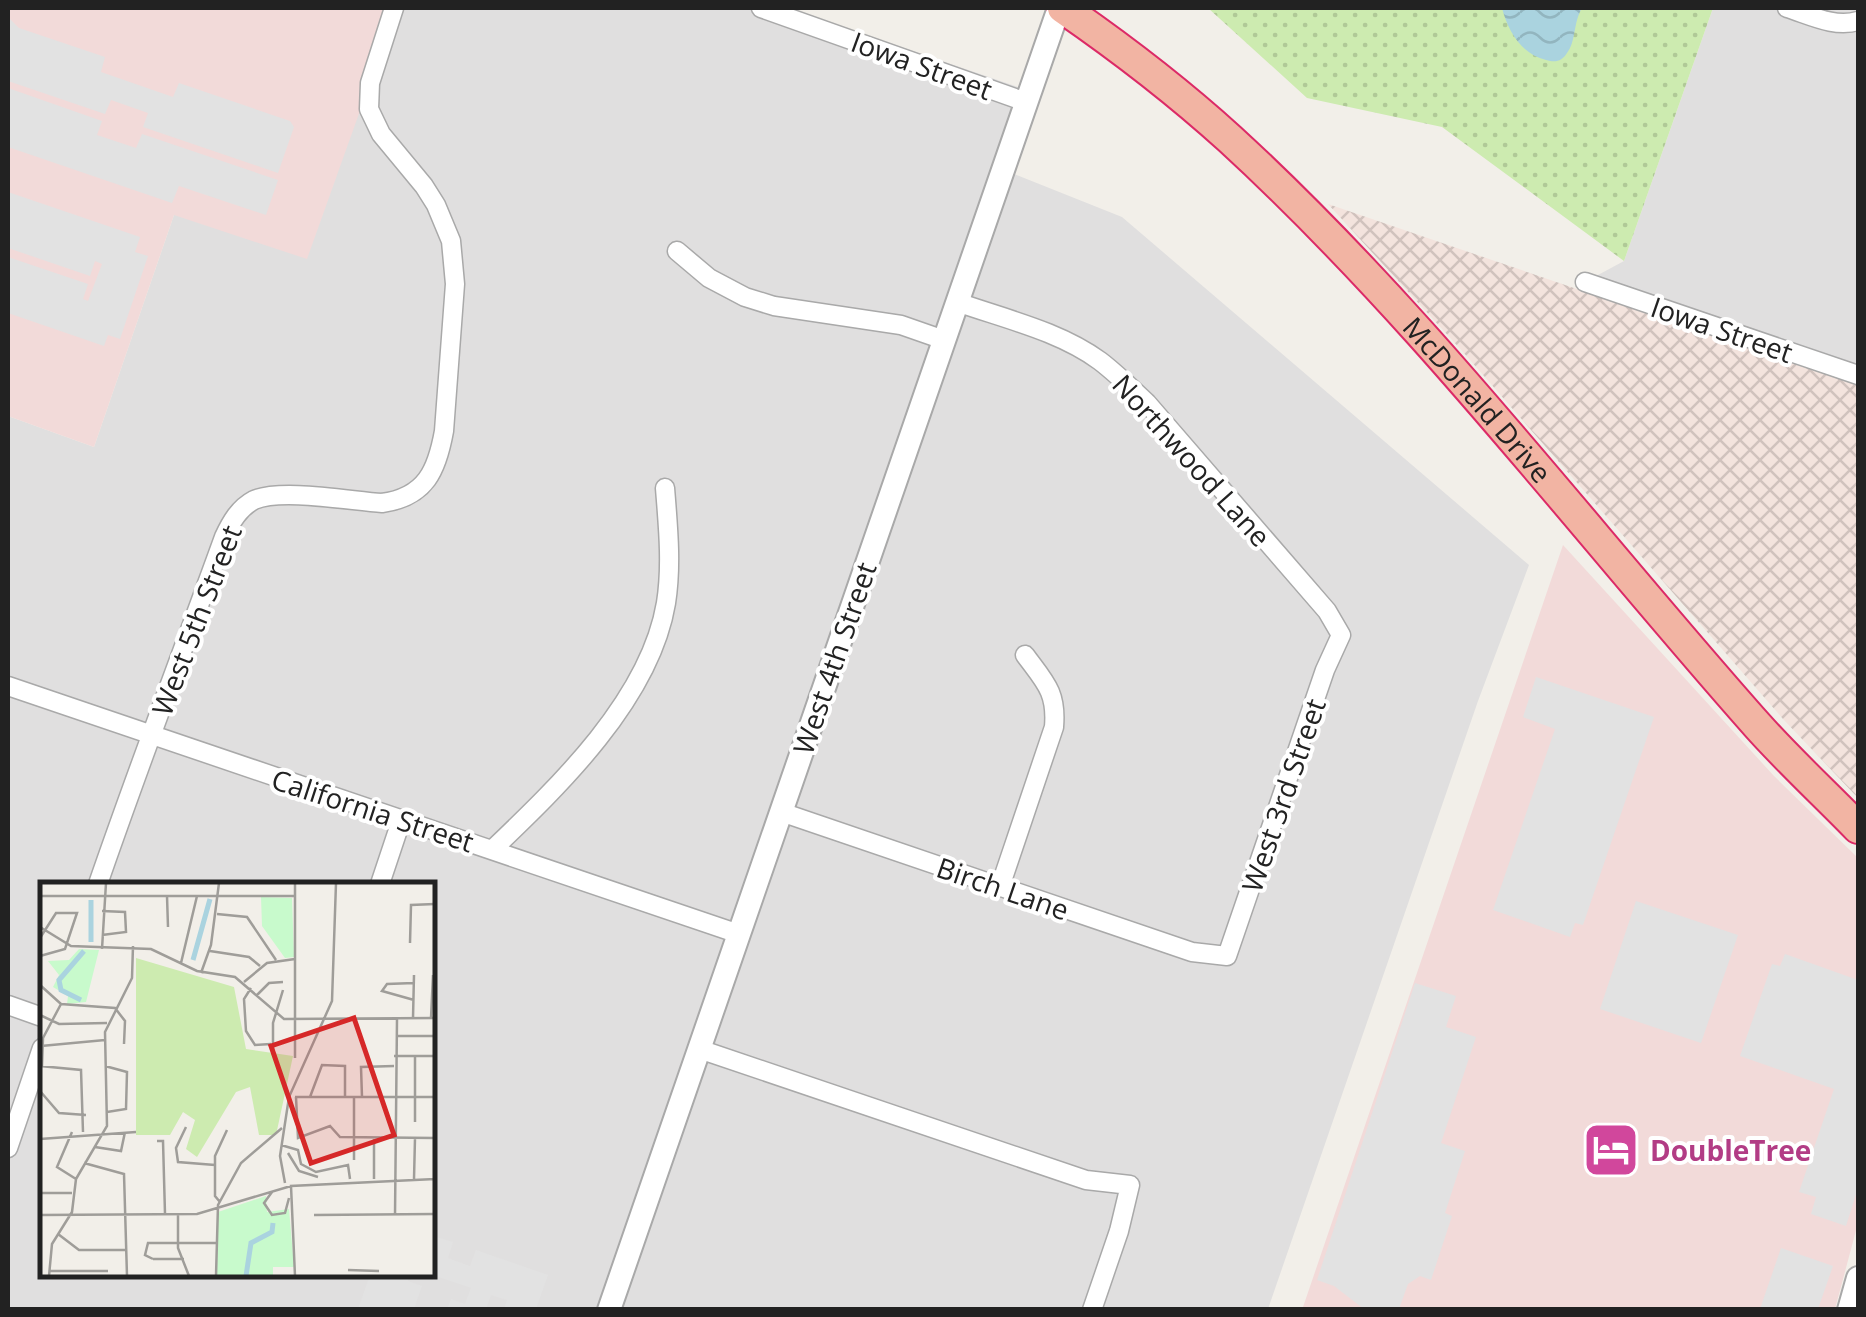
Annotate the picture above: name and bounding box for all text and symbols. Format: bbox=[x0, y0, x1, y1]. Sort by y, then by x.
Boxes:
street label: Iowa Street bbox=[846, 22, 998, 108]
street label: Iowa Street bbox=[1646, 287, 1798, 371]
street label: McDonald Drive bbox=[1395, 308, 1561, 490]
street label: Northwood Lane bbox=[1104, 366, 1280, 554]
street label: West 5th Street bbox=[142, 519, 250, 721]
street label: West 4th Street bbox=[783, 557, 885, 759]
street label: West 3rd Street bbox=[1232, 693, 1334, 897]
street label: California Street bbox=[267, 759, 479, 861]
street label: Birch Lane bbox=[932, 848, 1074, 928]
inset map bbox=[40, 882, 435, 1277]
hotel icon: DoubleTree bbox=[1581, 1120, 1641, 1180]
place label: DoubleTree bbox=[1650, 1131, 1811, 1169]

